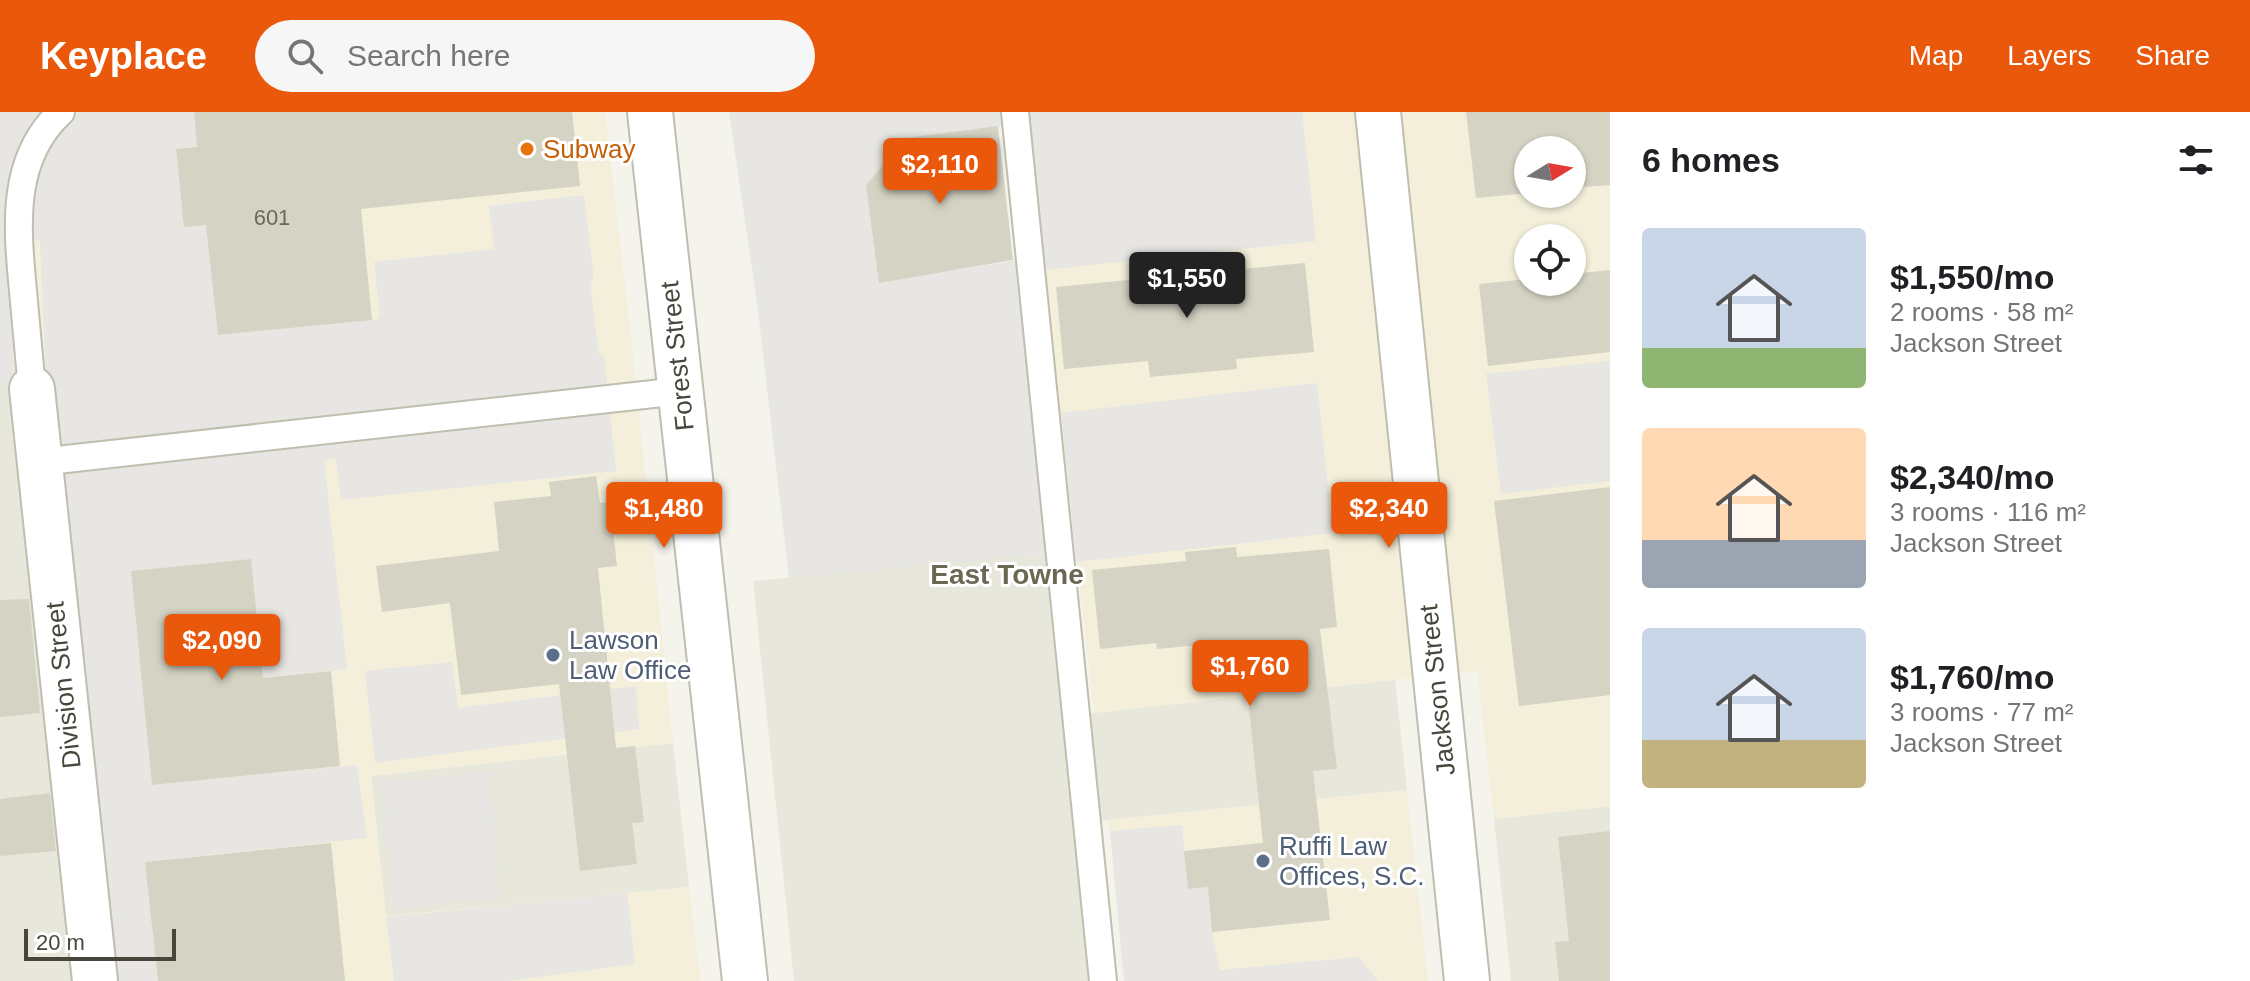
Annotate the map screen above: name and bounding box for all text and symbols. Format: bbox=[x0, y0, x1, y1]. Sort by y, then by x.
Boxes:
search box bbox=[255, 20, 815, 92]
icon: search bbox=[283, 34, 327, 78]
text: Keyplace bbox=[40, 35, 207, 77]
text: Search here bbox=[347, 39, 510, 72]
text: Map bbox=[1909, 40, 1963, 71]
text: Layers bbox=[2007, 40, 2091, 71]
text: Share bbox=[2135, 40, 2210, 71]
place label: Subway bbox=[543, 134, 636, 164]
north arrow bbox=[1514, 136, 1586, 208]
map controls bbox=[1514, 136, 1586, 296]
pin: $2,110 bbox=[875, 138, 1005, 206]
icon: filters bbox=[2174, 138, 2218, 182]
marker: Subway bbox=[518, 140, 536, 158]
text: 6 homes bbox=[1642, 141, 1780, 179]
text: $2,110 bbox=[901, 149, 979, 179]
house number: 601 bbox=[254, 205, 290, 230]
button: locate bbox=[1514, 224, 1586, 296]
pin: $1,550 bbox=[1122, 252, 1252, 320]
text: $1,550/mo bbox=[1890, 258, 2054, 296]
icon: home bbox=[1706, 260, 1802, 356]
text: $1,550 bbox=[1147, 263, 1227, 293]
street label: Forest Street bbox=[654, 279, 700, 432]
text: 2 rooms · 58 m² bbox=[1890, 297, 2074, 327]
text: Jackson Street bbox=[1890, 328, 2062, 358]
text: $2,340/mo bbox=[1890, 458, 2054, 496]
icon: home bbox=[1706, 460, 1802, 556]
pin: $1,480 bbox=[599, 482, 729, 550]
pin: $2,340 bbox=[1324, 482, 1454, 550]
text: $1,480 bbox=[624, 493, 704, 523]
text: $2,340 bbox=[1349, 493, 1429, 523]
text: 3 rooms · 116 m² bbox=[1890, 497, 2086, 527]
text: Jackson Street bbox=[1890, 528, 2062, 558]
district label: East Towne bbox=[930, 559, 1084, 590]
street label: Division Street bbox=[39, 599, 87, 770]
street label: Jackson Street bbox=[1413, 602, 1461, 777]
pin: $2,090 bbox=[157, 614, 287, 682]
text: $2,090 bbox=[182, 625, 262, 655]
place label: Lawson Law Office bbox=[569, 625, 691, 685]
pin: $1,760 bbox=[1185, 640, 1315, 708]
marker: Lawson Law Office bbox=[544, 646, 562, 664]
text: $1,760 bbox=[1210, 651, 1290, 681]
text: $1,760/mo bbox=[1890, 658, 2054, 696]
icon: home bbox=[1706, 660, 1802, 756]
text: 3 rooms · 77 m² bbox=[1890, 697, 2074, 727]
text: Jackson Street bbox=[1890, 728, 2062, 758]
place label: Ruffi Law Offices, S.C. bbox=[1279, 831, 1424, 891]
marker: Ruffi Law Offices, S.C. bbox=[1254, 852, 1272, 870]
scale bar bbox=[24, 925, 176, 961]
text: 20 m bbox=[36, 930, 85, 955]

